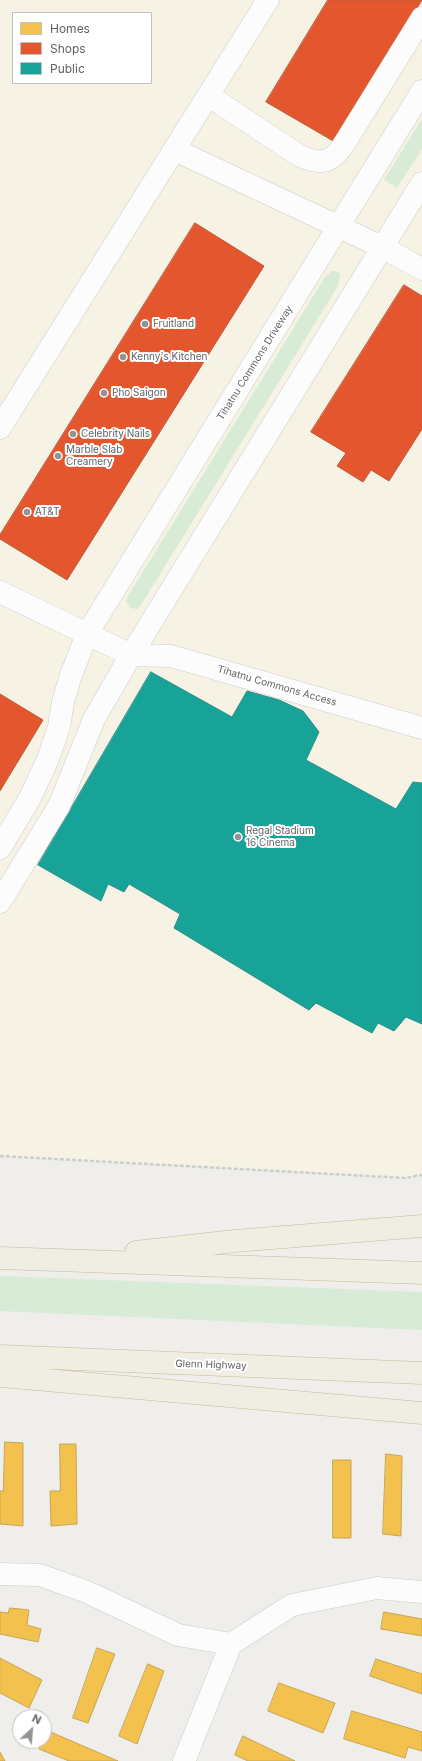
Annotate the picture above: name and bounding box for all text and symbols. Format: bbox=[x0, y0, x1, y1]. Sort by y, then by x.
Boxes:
legend bbox=[12, 12, 152, 84]
text: Homes bbox=[50, 21, 90, 36]
text: Shops bbox=[50, 41, 86, 56]
text: Public bbox=[50, 61, 85, 76]
street label: Tihatnu Commons Driveway bbox=[215, 303, 295, 423]
place label: Fruitland bbox=[153, 318, 194, 330]
marker: Fruitland bbox=[140, 319, 150, 329]
place label: Kenny's Kitchen bbox=[131, 351, 207, 363]
marker: Kenny's Kitchen bbox=[118, 352, 128, 362]
place label: Pho Saigon bbox=[112, 387, 166, 399]
marker: Pho Saigon bbox=[99, 388, 109, 398]
place label: Celebrity Nails bbox=[81, 428, 150, 440]
marker: Celebrity Nails bbox=[68, 429, 78, 439]
place label: Marble Slab Creamery bbox=[66, 444, 122, 468]
marker: Marble Slab Creamery bbox=[53, 451, 63, 461]
place label: AT&T bbox=[35, 506, 59, 518]
marker: AT&T bbox=[22, 507, 32, 517]
street label: Tihatnu Commons Access bbox=[216, 663, 338, 709]
place label: Regal Stadium 16 Cinema bbox=[246, 825, 314, 848]
marker: Regal Stadium 16 Cinema bbox=[233, 832, 243, 842]
street label: Glenn Highway bbox=[175, 1358, 247, 1372]
north arrow bbox=[12, 1709, 52, 1749]
text: N bbox=[30, 1711, 44, 1727]

